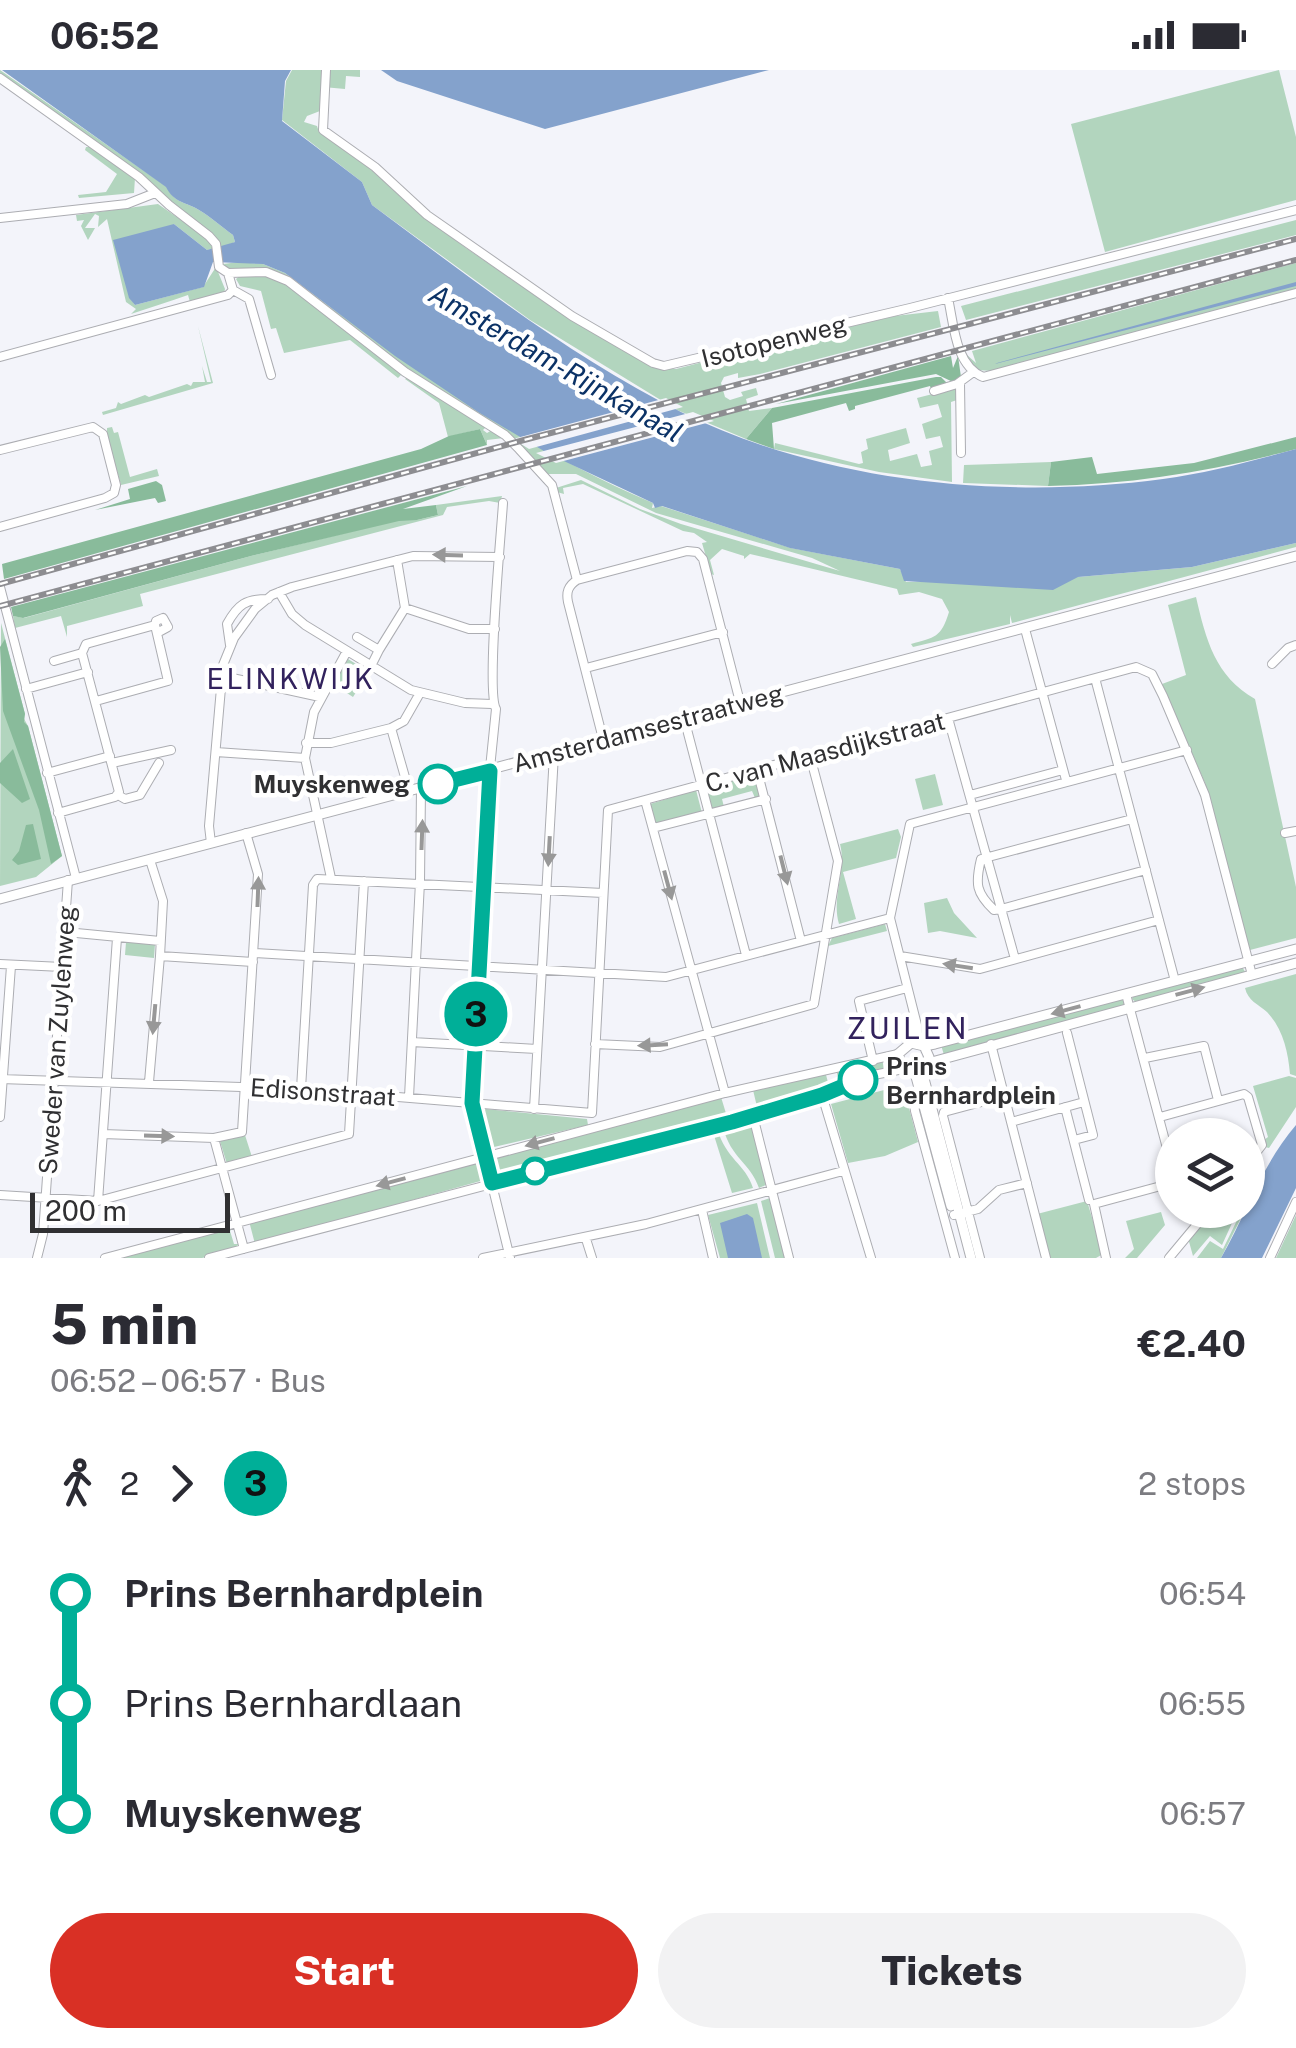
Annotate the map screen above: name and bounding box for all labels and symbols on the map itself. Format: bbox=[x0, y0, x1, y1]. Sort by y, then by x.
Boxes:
water label: Amsterdam-Rijnkanaal bbox=[424, 277, 689, 449]
street label: Isotopenweg bbox=[698, 308, 850, 374]
one-way arrow bbox=[431, 547, 463, 563]
district label: ELINKWIJK bbox=[206, 662, 376, 695]
street label: Amsterdamsestraatweg bbox=[509, 677, 787, 779]
street label: C. van Maasdijkstraat bbox=[702, 706, 948, 798]
marker: Muyskenweg bbox=[419, 765, 457, 803]
place label: Muyskenweg bbox=[253, 769, 410, 799]
one-way arrow bbox=[414, 818, 430, 850]
one-way arrow bbox=[541, 836, 557, 867]
one-way arrow bbox=[776, 855, 792, 886]
one-way arrow bbox=[661, 870, 677, 901]
one-way arrow bbox=[250, 876, 266, 908]
street label: Sweder van Zuylenweg bbox=[33, 905, 81, 1175]
one-way arrow bbox=[942, 958, 973, 974]
line badge: 3 bbox=[444, 982, 508, 1046]
one-way arrow bbox=[1175, 983, 1206, 998]
one-way arrow bbox=[1051, 1002, 1082, 1018]
one-way arrow bbox=[146, 1004, 162, 1036]
district label: ZUILEN bbox=[847, 1010, 969, 1046]
one-way arrow bbox=[636, 1037, 668, 1053]
place label: Prins Bernhardplein bbox=[886, 1051, 1056, 1110]
marker: Prins Bernhardplein bbox=[839, 1061, 877, 1099]
street label: Edisonstraat bbox=[249, 1072, 397, 1112]
one-way arrow bbox=[143, 1128, 175, 1144]
one-way arrow bbox=[525, 1135, 555, 1150]
unlabelled marker bbox=[522, 1158, 548, 1184]
one-way arrow bbox=[375, 1174, 406, 1190]
scale bar bbox=[30, 1188, 230, 1232]

